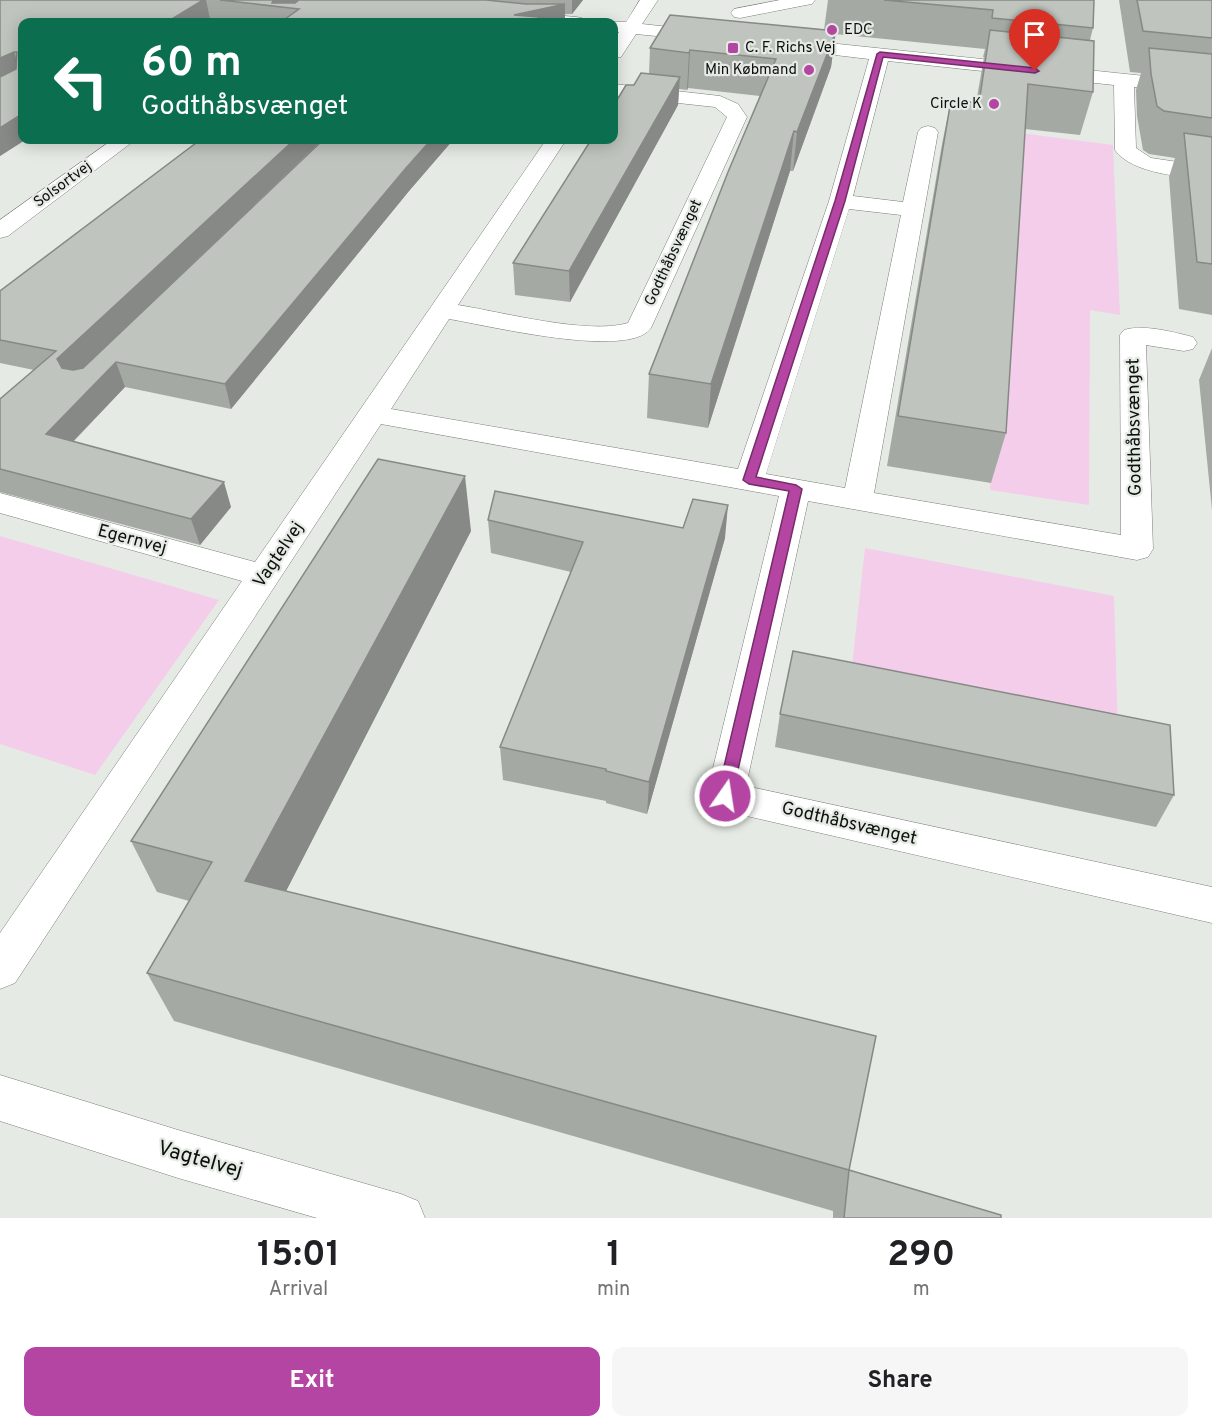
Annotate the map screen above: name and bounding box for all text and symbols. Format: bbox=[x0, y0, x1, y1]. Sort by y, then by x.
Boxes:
pin bbox=[1009, 9, 1060, 71]
icon: arrive bbox=[1018, 18, 1051, 51]
place label: EDC bbox=[844, 21, 873, 40]
marker: EDC bbox=[825, 23, 839, 37]
text: 60 m bbox=[141, 38, 242, 91]
place label: C. F. Richs Vej bbox=[745, 39, 836, 58]
marker: C. F. Richs Vej bbox=[726, 41, 740, 55]
icon: left bbox=[42, 42, 120, 120]
place label: Min Købmand bbox=[705, 61, 797, 80]
marker: Min Købmand bbox=[802, 63, 816, 77]
text: Godthåbsvænget bbox=[141, 90, 348, 124]
place label: Circle K bbox=[930, 95, 982, 114]
marker: Circle K bbox=[987, 97, 1001, 111]
street label: Solsortvej bbox=[30, 158, 96, 212]
street label: Godthåbsvænget bbox=[641, 197, 707, 309]
street label: Godthåbsvænget bbox=[1122, 358, 1148, 496]
street label: Vagtelvej bbox=[249, 518, 309, 592]
street label: Egernvej bbox=[95, 520, 169, 560]
position arrow bbox=[693, 764, 757, 828]
street label: Godthåbsvænget bbox=[779, 797, 919, 851]
street label: Vagtelvej bbox=[154, 1135, 246, 1185]
text: 15:01 bbox=[257, 1233, 340, 1279]
text: 1 bbox=[606, 1233, 621, 1279]
text: 290 bbox=[887, 1233, 955, 1279]
text: Arrival bbox=[269, 1277, 328, 1303]
text: min bbox=[597, 1277, 630, 1303]
text: m bbox=[913, 1277, 930, 1303]
button: Exit bbox=[24, 1347, 600, 1416]
button: Share bbox=[612, 1347, 1188, 1416]

